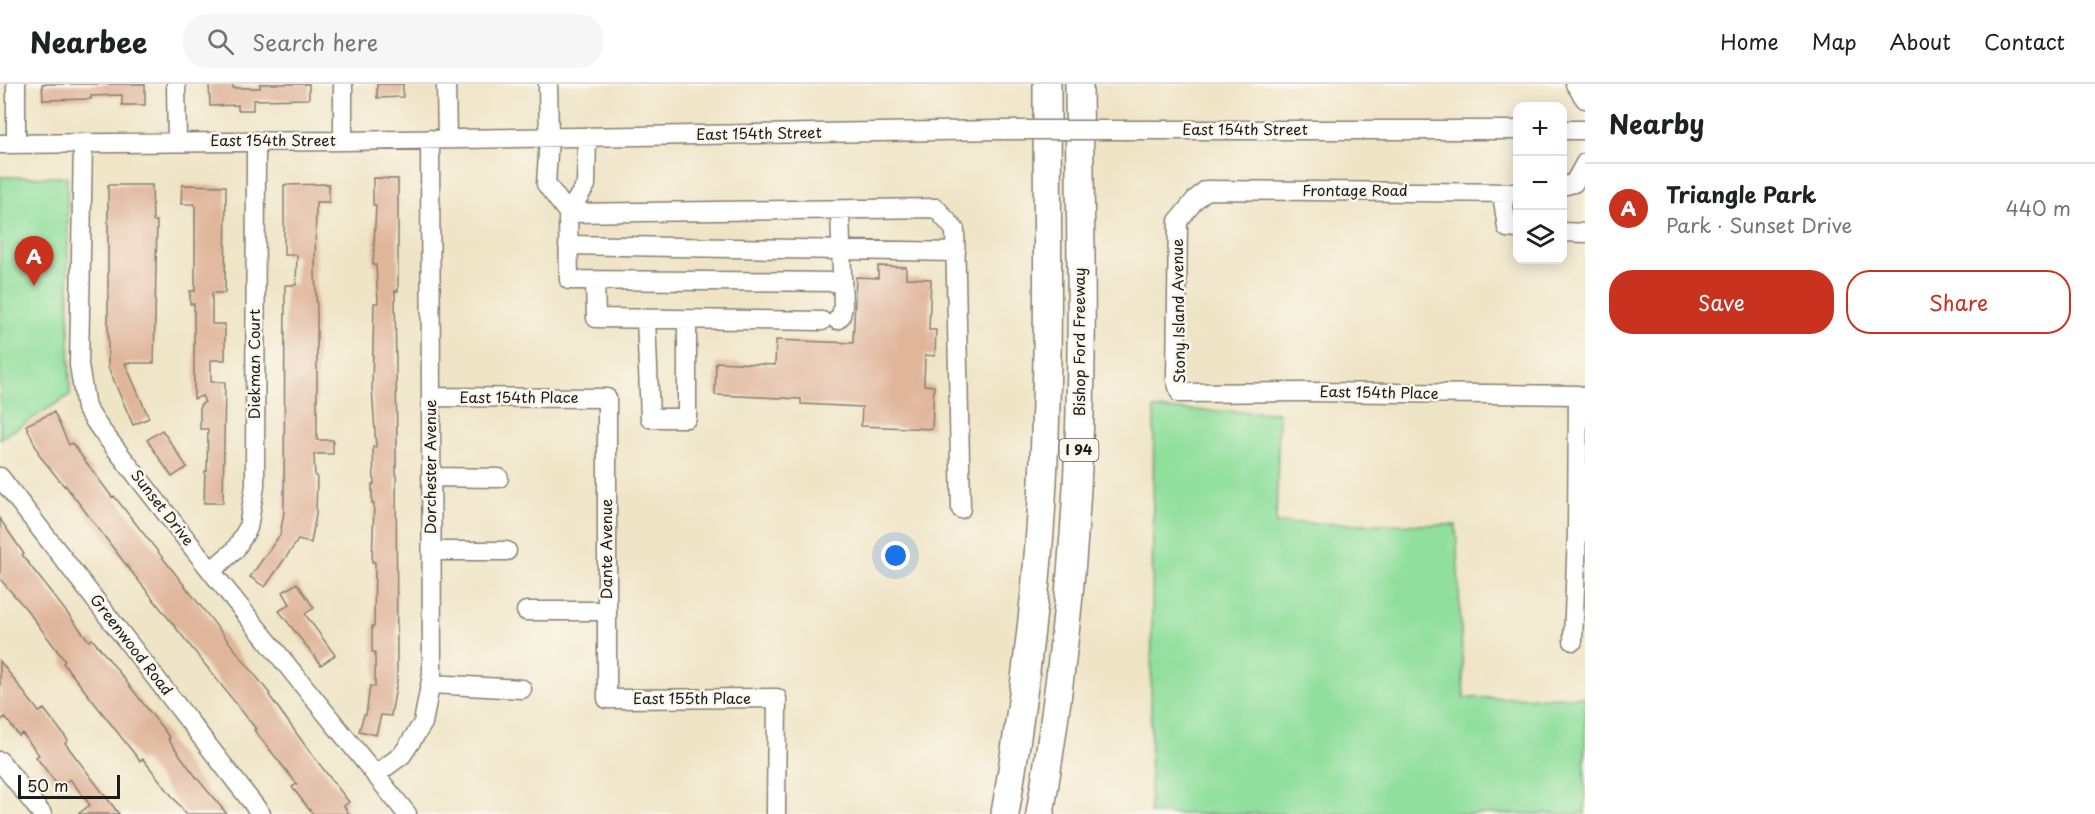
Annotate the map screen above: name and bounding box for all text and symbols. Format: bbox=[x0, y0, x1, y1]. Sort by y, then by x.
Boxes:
search box bbox=[183, 14, 603, 68]
text: Nearbee bbox=[30, 20, 147, 63]
icon: search bbox=[204, 25, 237, 58]
text: Search here bbox=[252, 25, 378, 58]
text: Home bbox=[1720, 25, 1779, 57]
text: Map bbox=[1812, 25, 1857, 57]
text: About bbox=[1890, 25, 1951, 57]
text: Contact bbox=[1984, 25, 2065, 57]
map controls bbox=[1513, 102, 1567, 264]
button: + bbox=[1513, 102, 1567, 156]
text: Nearby bbox=[1609, 104, 1704, 143]
street label: East 154th Street bbox=[1182, 117, 1308, 140]
street label: East 154th Street bbox=[696, 120, 822, 145]
street label: East 154th Street bbox=[210, 128, 336, 151]
button: − bbox=[1513, 156, 1567, 210]
text: Triangle Park bbox=[1666, 177, 1817, 210]
street label: Frontage Road bbox=[1302, 178, 1408, 201]
text: A bbox=[1621, 193, 1636, 223]
text: 440 m bbox=[2006, 193, 2071, 223]
button: layers bbox=[1513, 210, 1567, 264]
text: Park · Sunset Drive bbox=[1666, 210, 1852, 240]
pin: A bbox=[15, 236, 54, 286]
street label: Stony Island Avenue bbox=[1165, 238, 1190, 384]
street label: Bishop Ford Freeway bbox=[1067, 268, 1090, 416]
button: Save bbox=[1609, 270, 1834, 334]
button: Share bbox=[1846, 270, 2071, 334]
street label: Diekman Court bbox=[242, 309, 265, 419]
street label: East 154th Place bbox=[1319, 379, 1439, 404]
street label: East 154th Place bbox=[460, 385, 578, 408]
street label: Dorchester Avenue bbox=[418, 400, 441, 534]
road number: I 94 bbox=[1060, 439, 1098, 461]
street label: Sunset Drive bbox=[126, 464, 200, 550]
street label: Dante Avenue bbox=[594, 499, 617, 599]
your location bbox=[881, 541, 910, 570]
street label: Greenwood Road bbox=[85, 588, 179, 700]
street label: East 155th Place bbox=[633, 686, 751, 709]
scale bar bbox=[18, 772, 120, 800]
text: 50 m bbox=[27, 773, 68, 797]

